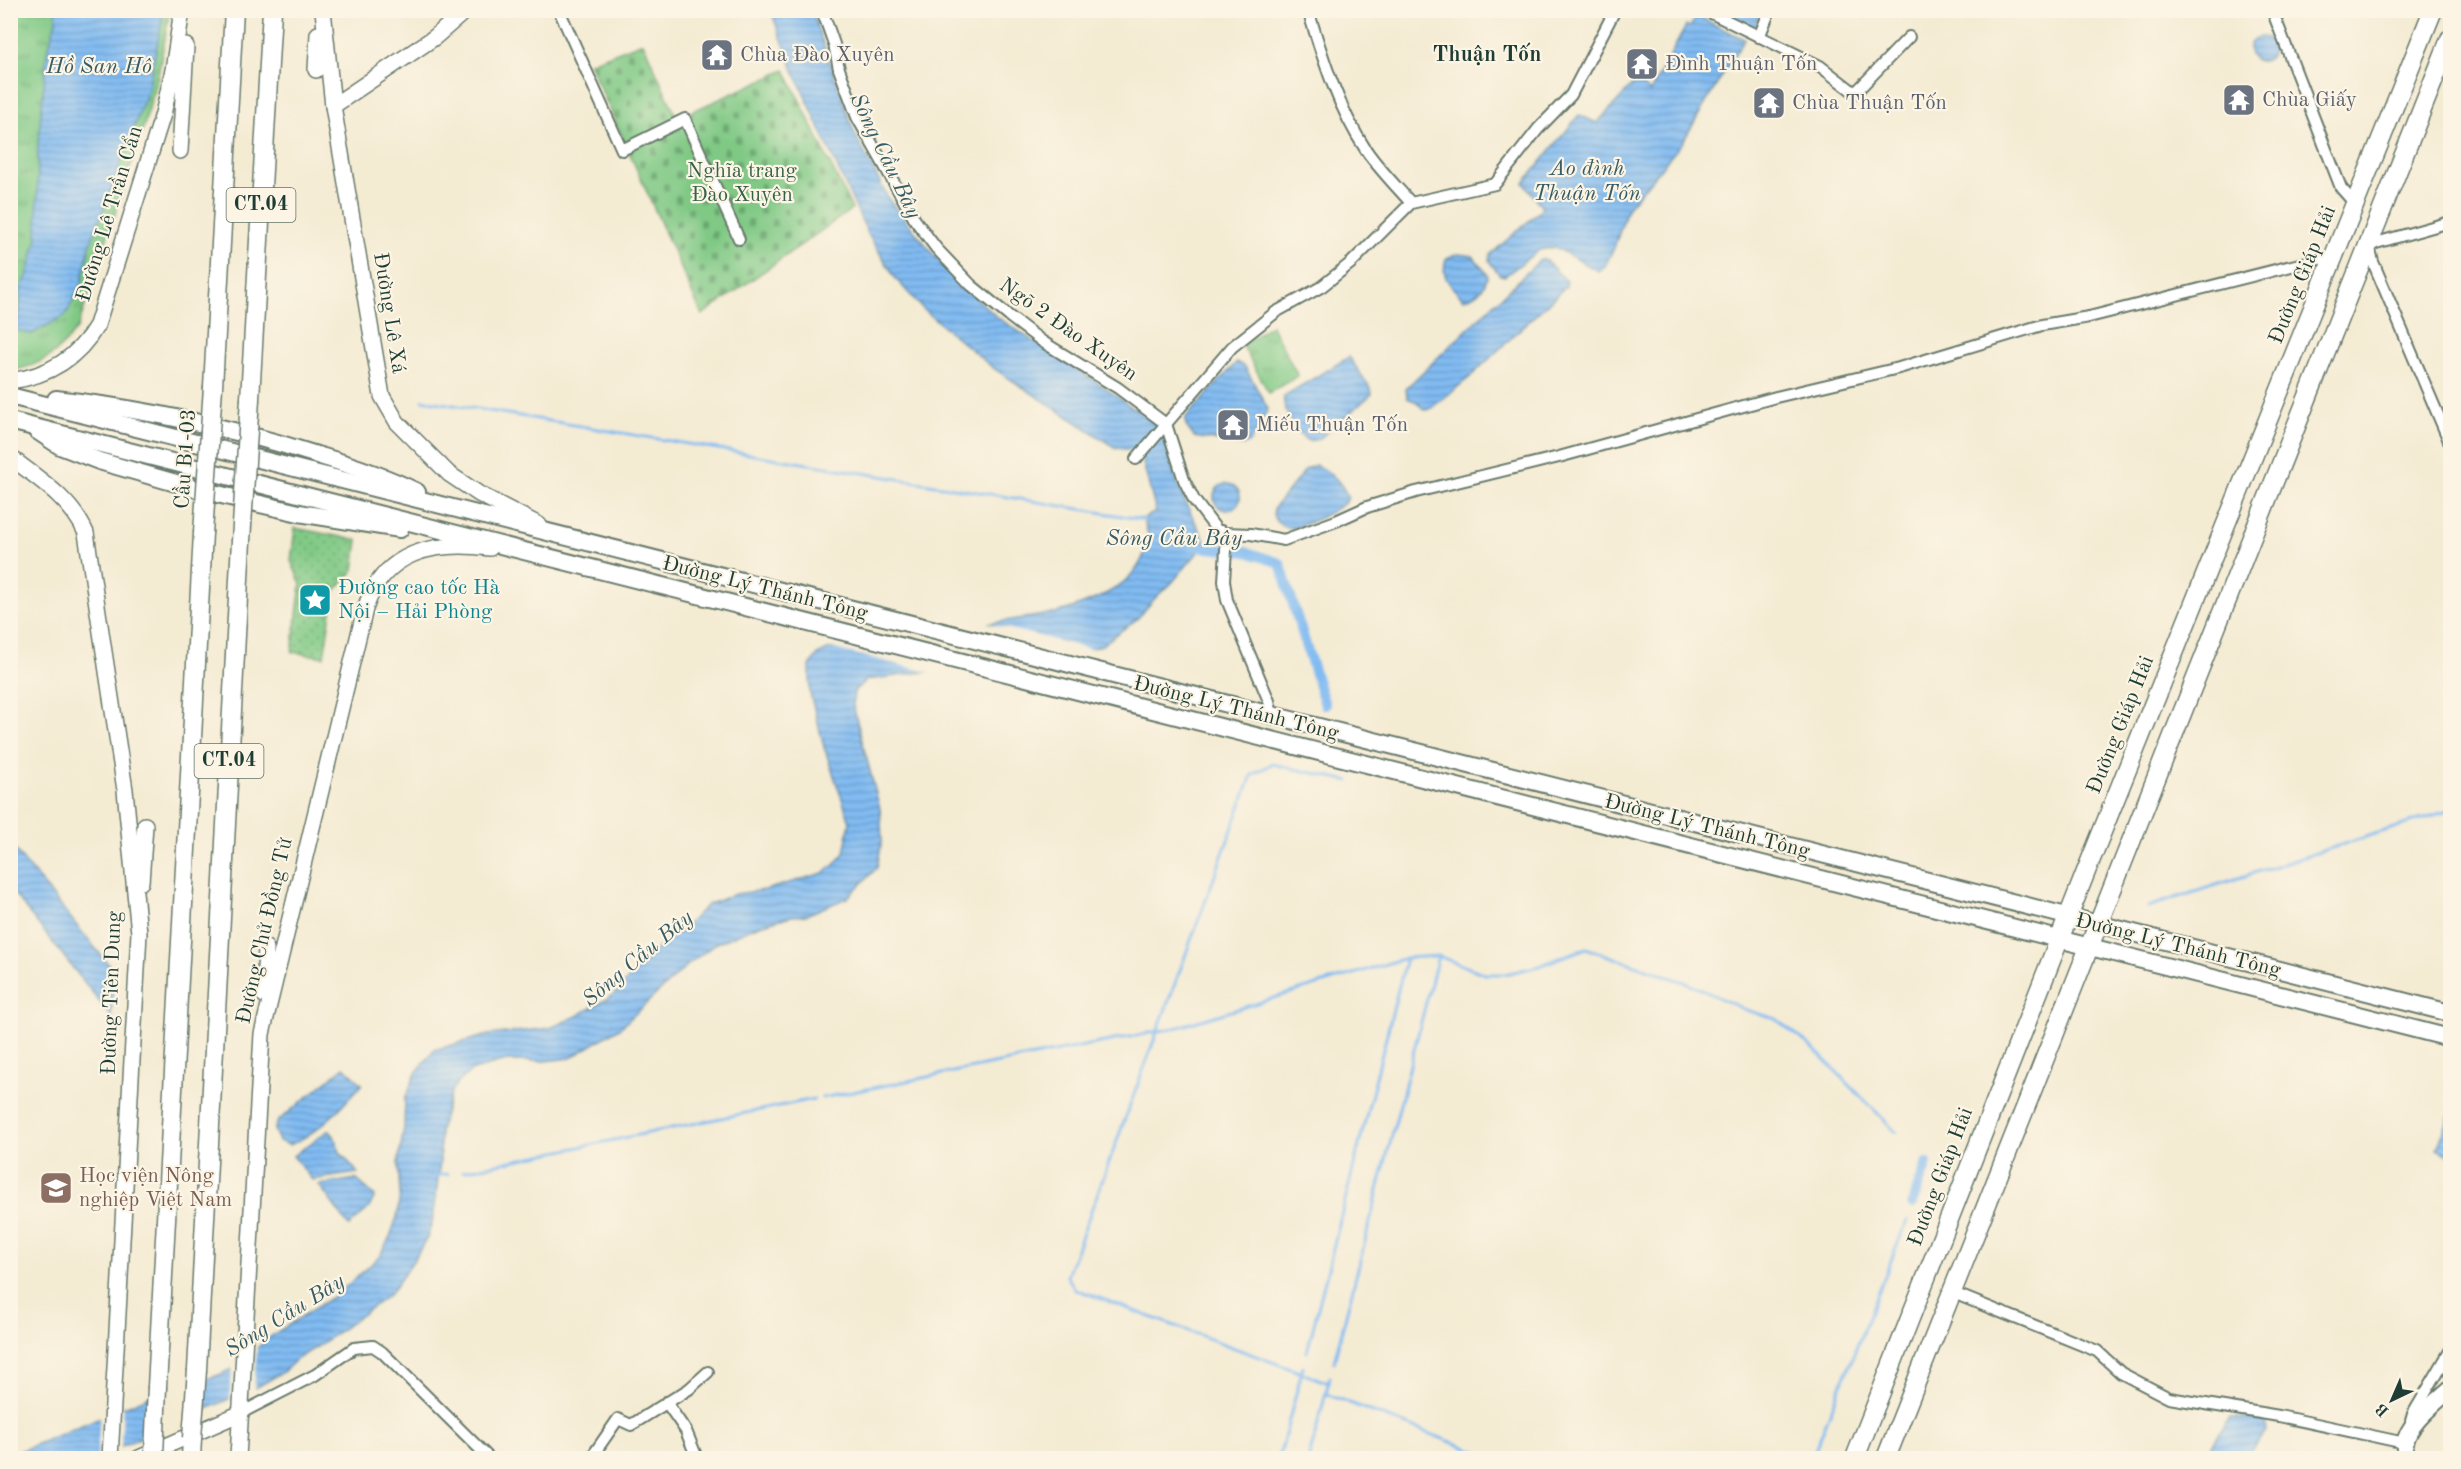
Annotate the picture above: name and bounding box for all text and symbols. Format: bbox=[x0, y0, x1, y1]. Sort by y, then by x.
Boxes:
temple icon: Chùa Đào Xuyên bbox=[699, 37, 735, 73]
district label: Thuận Tốn bbox=[1433, 42, 1541, 66]
place label: Chùa Đào Xuyên bbox=[740, 45, 895, 66]
temple icon: Đình Thuận Tốn bbox=[1624, 46, 1660, 82]
place label: Đình Thuận Tốn bbox=[1665, 53, 1817, 75]
water label: Hồ San Hô bbox=[45, 55, 152, 78]
temple icon: Chùa Giấy bbox=[2221, 82, 2257, 118]
temple icon: Chùa Thuận Tốn bbox=[1751, 85, 1787, 121]
water label: Sông Cầu Bây bbox=[845, 89, 926, 223]
place label: Chùa Giấy bbox=[2262, 89, 2357, 111]
place label: Chùa Thuận Tốn bbox=[1792, 92, 1947, 114]
street label: Đường Lê Trần Cẩn bbox=[71, 123, 147, 305]
water label: Ao đình Thuận Tốn bbox=[1533, 158, 1641, 205]
park label: Nghĩa trang Đào Xuyên bbox=[687, 161, 798, 206]
road number: CT.04 bbox=[226, 188, 296, 222]
street label: Đường Giáp Hải bbox=[2266, 203, 2340, 347]
street label: Đường Lê Xá bbox=[369, 251, 409, 375]
street label: Ngõ 2 Đào Xuyên bbox=[995, 275, 1141, 385]
temple icon: Miếu Thuận Tốn bbox=[1215, 407, 1251, 443]
street label: Cầu B1-03 bbox=[170, 408, 200, 510]
place label: Miếu Thuận Tốn bbox=[1256, 414, 1408, 436]
water label: Sông Cầu Bây bbox=[1106, 527, 1243, 550]
street label: Đường Lý Thánh Tông bbox=[660, 553, 871, 625]
place label: Đường cao tốc Hà Nội – Hải Phòng bbox=[338, 577, 500, 623]
place icon: Đường cao tốc Hà Nội – Hải Phòng bbox=[297, 582, 333, 618]
street label: Đường Giáp Hải bbox=[2084, 653, 2158, 797]
street label: Đường Lý Thánh Tông bbox=[1131, 673, 1342, 745]
road number: CT.04 bbox=[194, 744, 264, 778]
street label: Đường Lý Thánh Tông bbox=[1602, 791, 1813, 863]
street label: Đường Chử Đồng Tử bbox=[231, 835, 297, 1026]
water label: Sông Cầu Bây bbox=[578, 905, 698, 1011]
street label: Đường Tiên Dung bbox=[99, 910, 125, 1075]
street label: Đường Lý Thánh Tông bbox=[2073, 910, 2284, 982]
street label: Đường Giáp Hải bbox=[1905, 1105, 1977, 1249]
place label: Học viện Nông nghiệp Việt Nam bbox=[79, 1166, 232, 1211]
school or university icon: Học viện Nông nghiệp Việt Nam bbox=[38, 1170, 74, 1206]
water label: Sông Cầu Bây bbox=[221, 1269, 349, 1362]
north arrow bbox=[2362, 1370, 2422, 1430]
text: B bbox=[2373, 1400, 2393, 1419]

